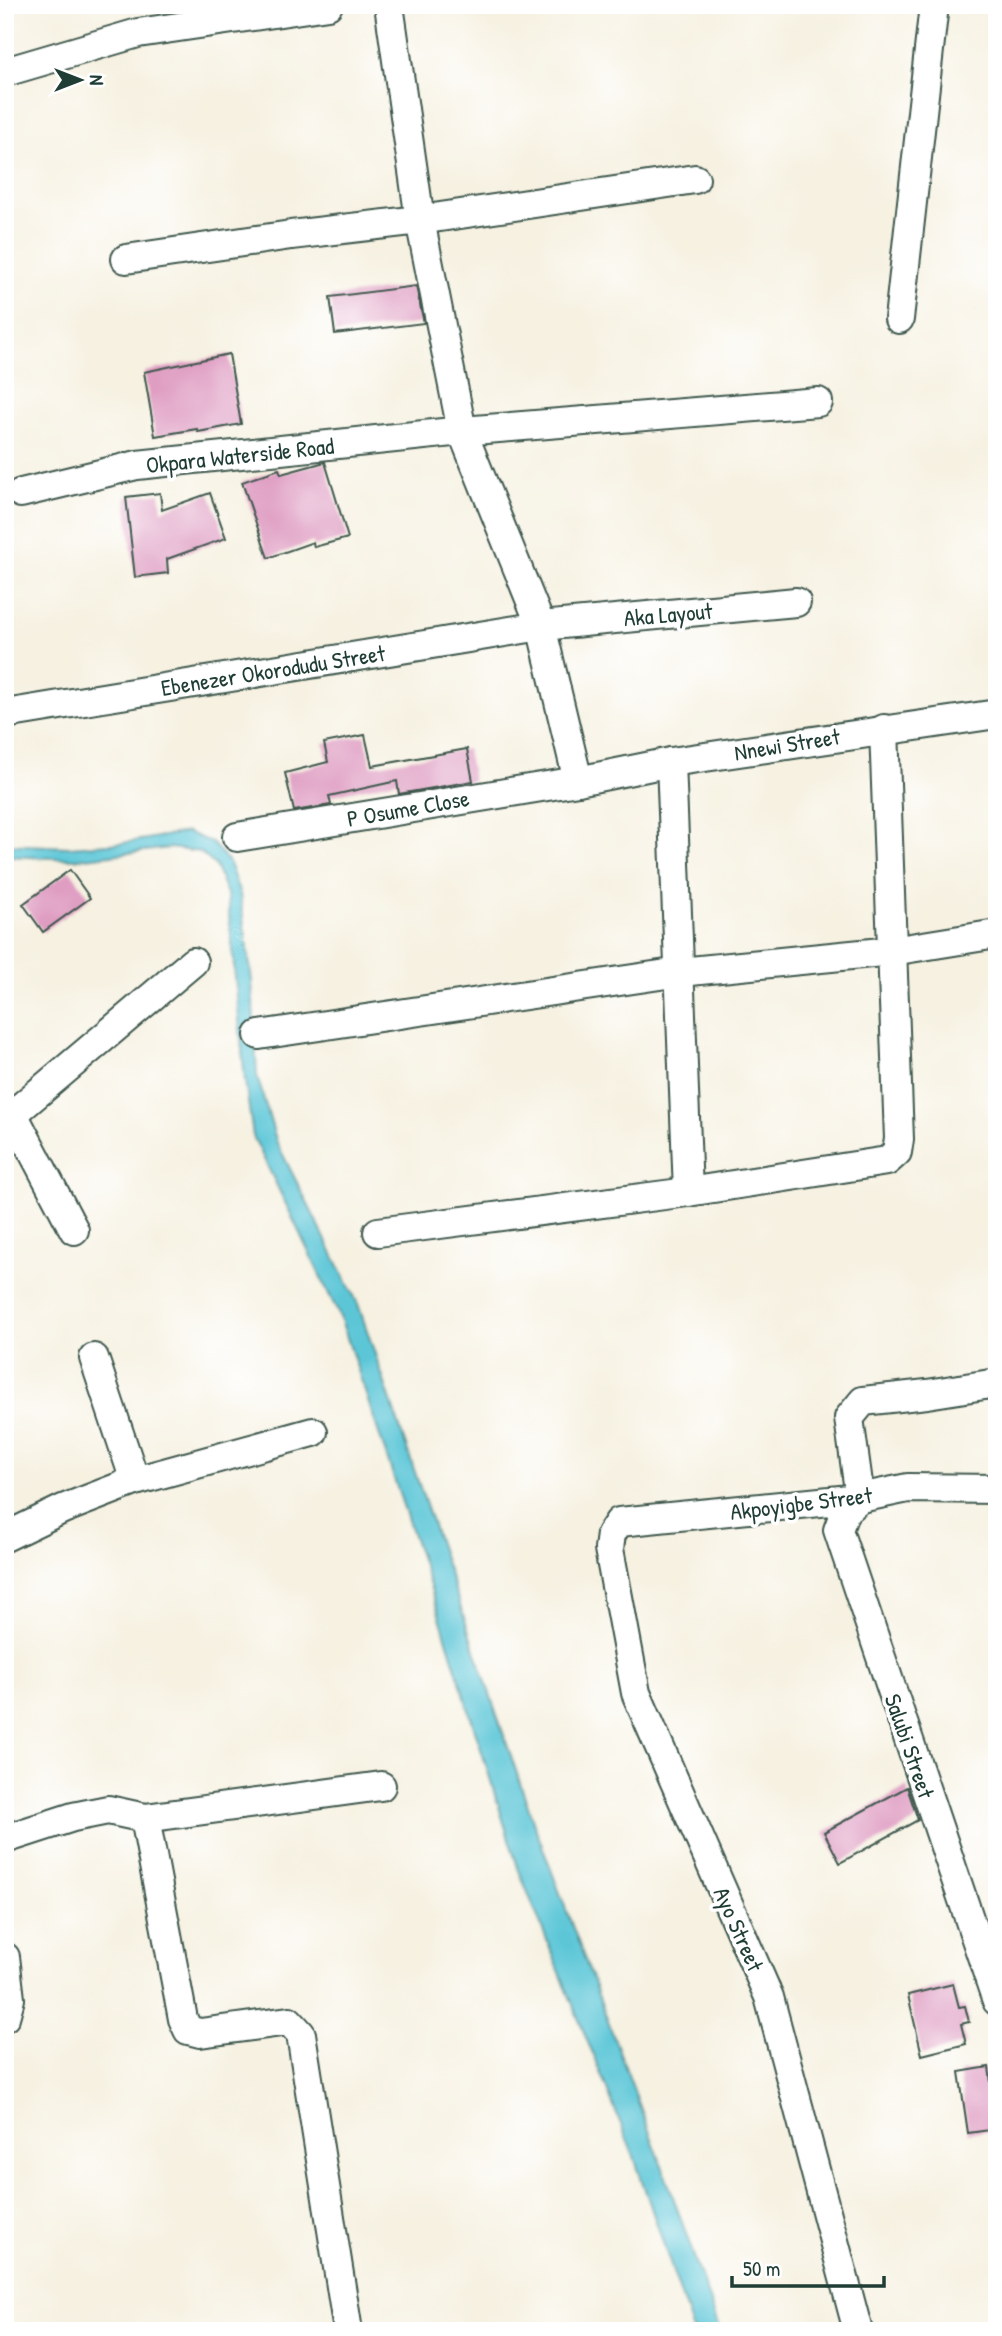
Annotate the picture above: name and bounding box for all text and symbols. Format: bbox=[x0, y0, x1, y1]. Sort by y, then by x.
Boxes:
north arrow bbox=[46, 46, 116, 116]
text: N bbox=[84, 75, 110, 85]
street label: Okpara Waterside Road bbox=[145, 430, 335, 480]
street label: Aka Layout bbox=[622, 595, 715, 633]
street label: Ebenezer Okorodudu Street bbox=[159, 637, 388, 703]
street label: Nnewi Street bbox=[732, 720, 843, 768]
street label: P Osume Close bbox=[345, 782, 471, 834]
street label: Akpoyigbe Street bbox=[728, 1479, 875, 1527]
street label: Salubi Street bbox=[878, 1690, 943, 1803]
street label: Ayo Street bbox=[707, 1882, 772, 1977]
scale bar bbox=[732, 2245, 885, 2289]
text: 50 m bbox=[743, 2254, 780, 2283]

